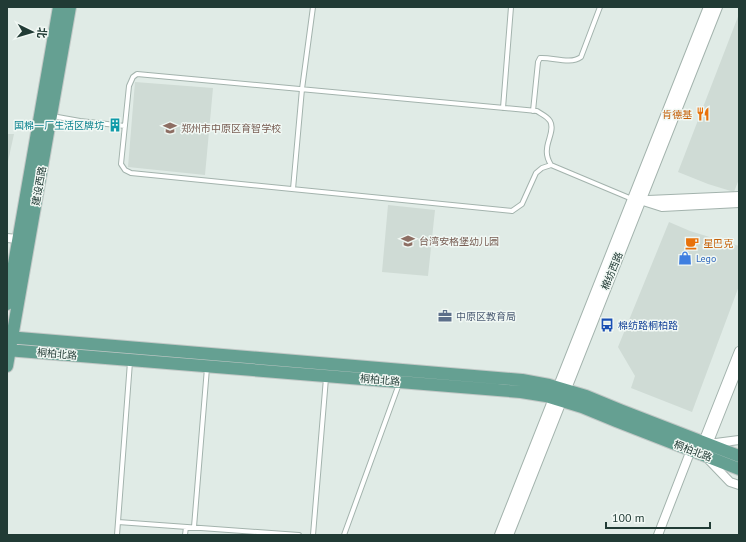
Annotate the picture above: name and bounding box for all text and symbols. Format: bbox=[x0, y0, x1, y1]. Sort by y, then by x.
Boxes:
north arrow bbox=[12, 12, 52, 52]
text: 北 bbox=[35, 27, 49, 39]
restaurant icon: 肯德基 bbox=[695, 106, 711, 122]
place label: 肯德基 bbox=[662, 108, 692, 121]
building icon: 国棉一厂生活区牌坊 bbox=[107, 117, 123, 133]
place label: 国棉一厂生活区牌坊 bbox=[14, 119, 104, 132]
school or university icon: 郑州市中原区育智学校 bbox=[162, 120, 178, 136]
place label: 郑州市中原区育智学校 bbox=[181, 122, 281, 135]
street label: 建设西路 bbox=[29, 165, 49, 207]
school or university icon: 台湾安格堡幼儿园 bbox=[400, 233, 416, 249]
place label: 台湾安格堡幼儿园 bbox=[419, 235, 499, 248]
cafe icon: 星巴克 bbox=[684, 235, 700, 251]
place label: 星巴克 bbox=[703, 237, 733, 250]
street label: 棉纺西路 bbox=[598, 250, 626, 292]
shop icon: Lego bbox=[677, 250, 693, 266]
place label: Lego bbox=[696, 252, 716, 265]
office icon: 中原区教育局 bbox=[437, 308, 453, 324]
place label: 中原区教育局 bbox=[456, 310, 516, 323]
bus stop icon: 棉纺路桐柏路 bbox=[599, 317, 615, 333]
place label: 棉纺路桐柏路 bbox=[618, 319, 678, 332]
street label: 桐柏北路 bbox=[37, 346, 77, 362]
street label: 桐柏北路 bbox=[360, 372, 400, 388]
street label: 桐柏北路 bbox=[672, 438, 714, 464]
scale bar bbox=[606, 504, 710, 530]
text: 100 m bbox=[612, 510, 645, 525]

